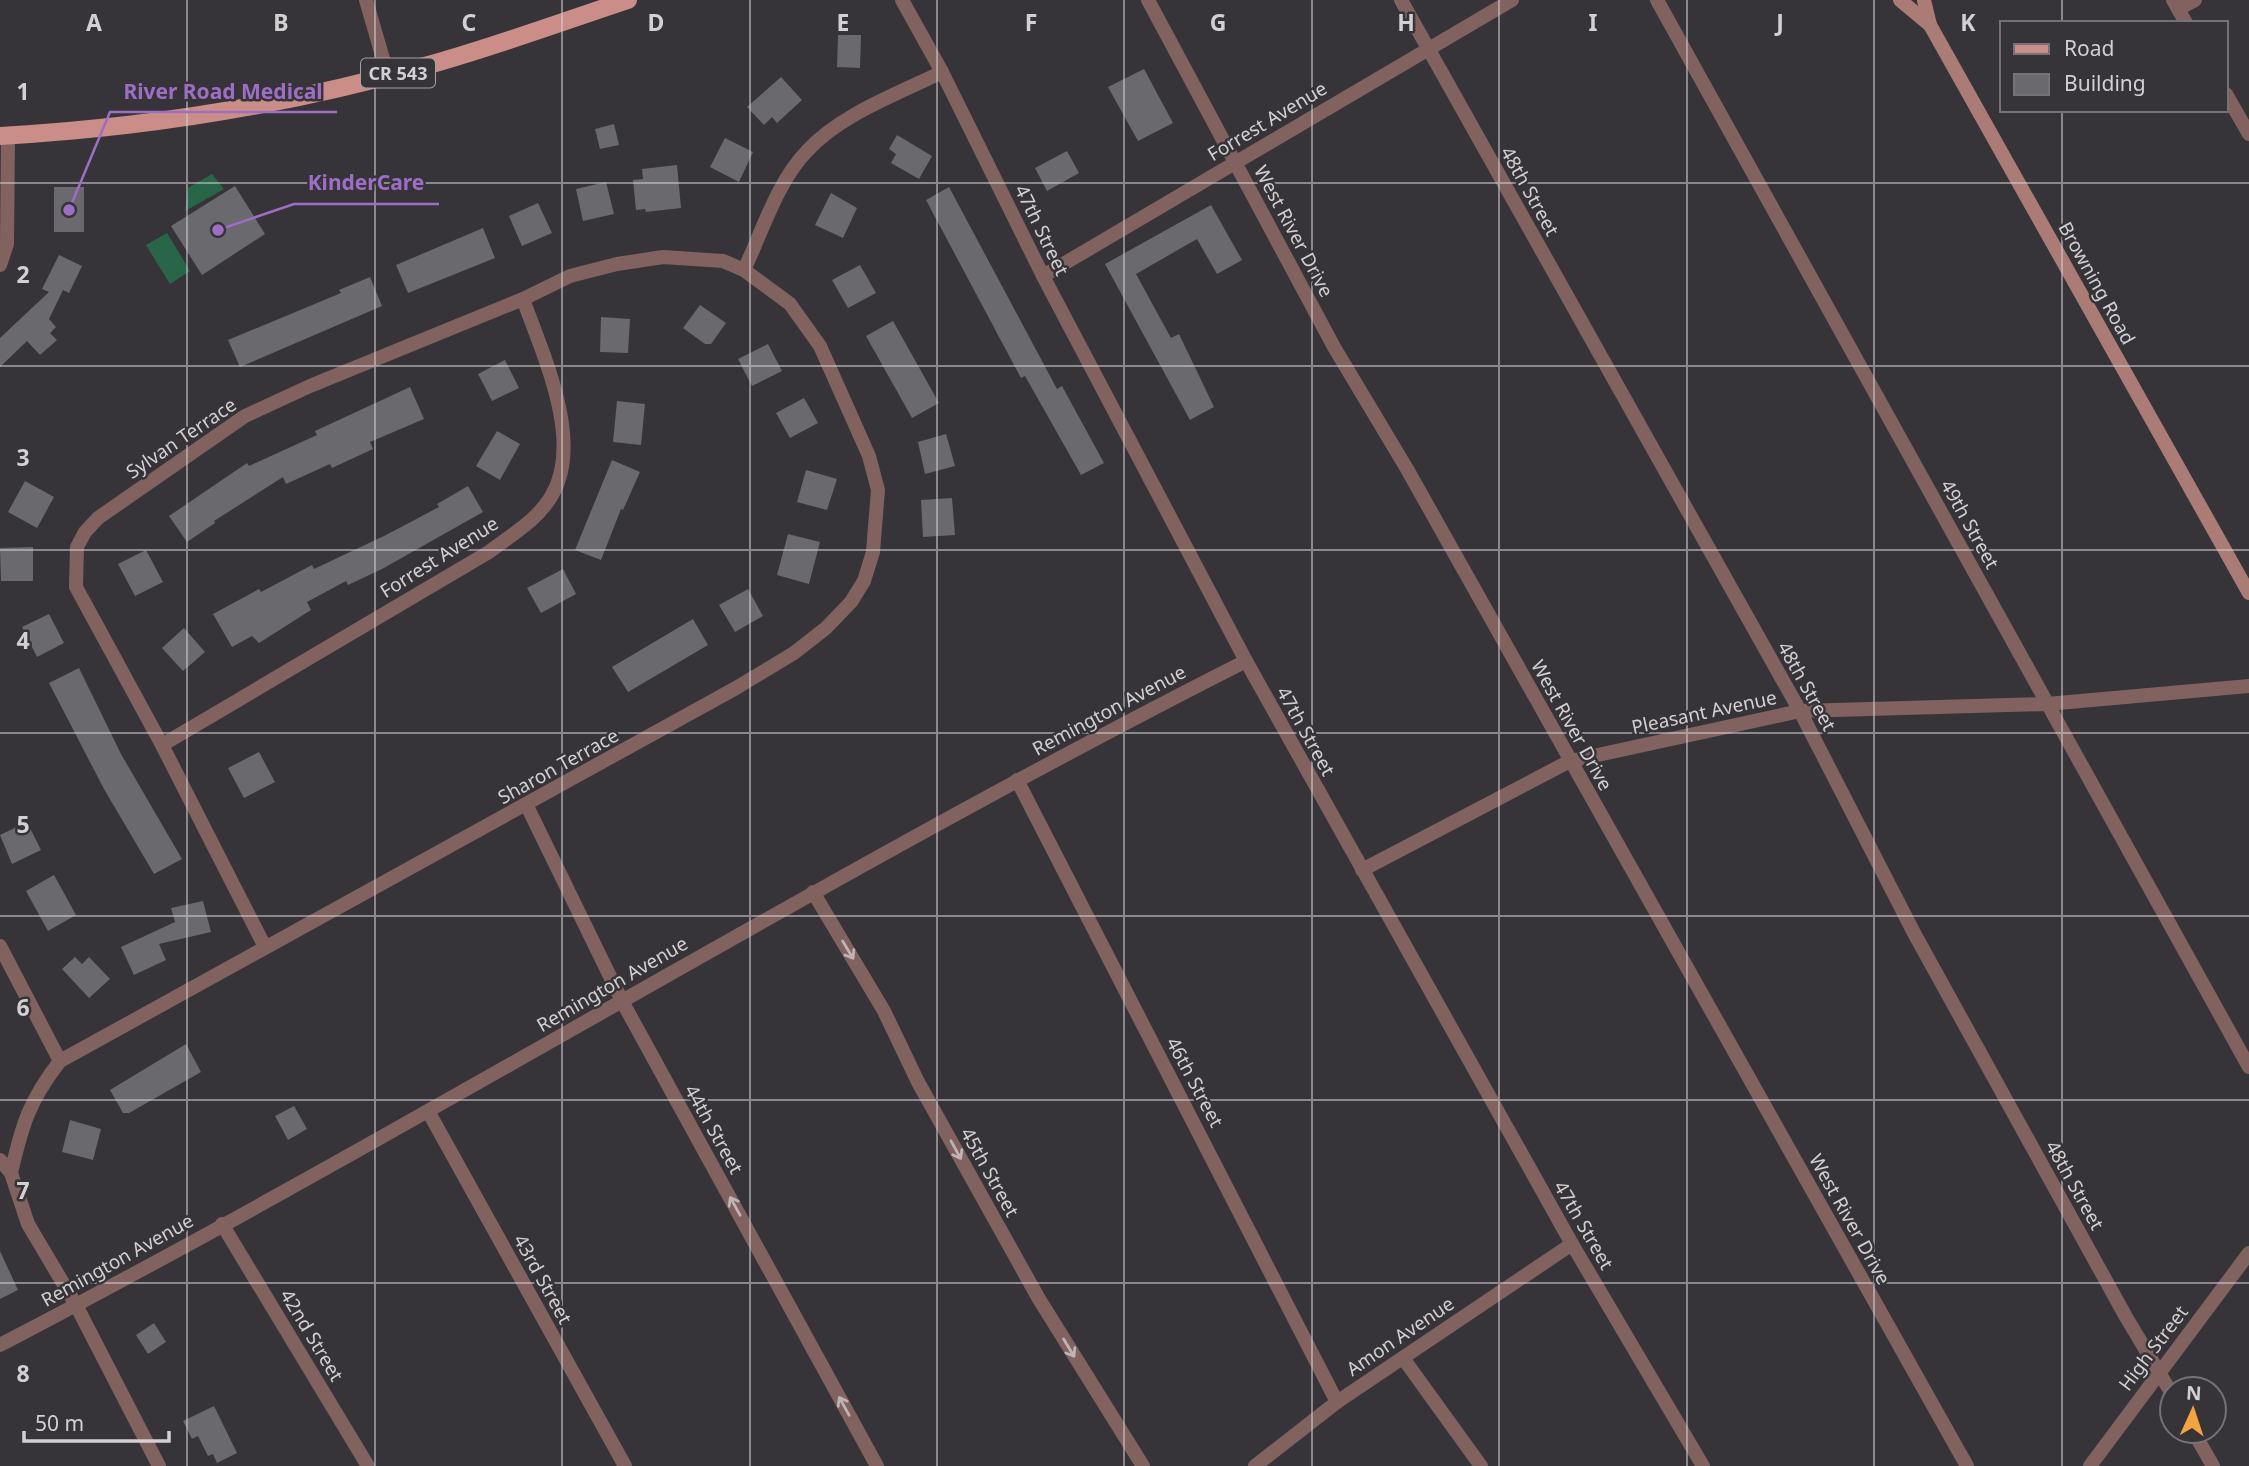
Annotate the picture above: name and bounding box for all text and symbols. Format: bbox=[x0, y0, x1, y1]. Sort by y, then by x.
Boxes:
text: A bbox=[86, 6, 102, 38]
text: B bbox=[273, 6, 289, 38]
text: C bbox=[462, 6, 477, 38]
text: D bbox=[648, 6, 664, 38]
text: E bbox=[837, 6, 849, 38]
text: F bbox=[1025, 6, 1037, 38]
text: G bbox=[1210, 6, 1226, 38]
text: H bbox=[1397, 6, 1415, 38]
text: I bbox=[1589, 6, 1598, 38]
text: J bbox=[1774, 6, 1784, 38]
text: K bbox=[1960, 6, 1976, 38]
legend bbox=[2000, 21, 2228, 112]
text: Road bbox=[2064, 34, 2114, 62]
road number: CR 543 bbox=[361, 58, 435, 88]
text: Building bbox=[2064, 69, 2146, 97]
callout: River Road Medical bbox=[110, 70, 337, 112]
text: 1 bbox=[16, 75, 30, 107]
street label: Forrest Avenue bbox=[1202, 75, 1332, 167]
text: River Road Medical bbox=[123, 77, 323, 105]
street label: 48th Street bbox=[1495, 142, 1565, 240]
street label: West River Drive bbox=[1248, 161, 1340, 301]
callout: KinderCare bbox=[294, 162, 439, 204]
text: KinderCare bbox=[308, 168, 424, 196]
street label: 47th Street bbox=[1009, 180, 1075, 280]
street label: Browning Road bbox=[2053, 217, 2141, 349]
text: 2 bbox=[16, 258, 30, 290]
street label: Sylvan Terrace bbox=[121, 391, 241, 485]
text: 3 bbox=[16, 441, 30, 473]
street label: 49th Street bbox=[1935, 475, 2005, 573]
street label: Forrest Avenue bbox=[375, 510, 503, 604]
text: 4 bbox=[16, 624, 30, 656]
street label: 48th Street bbox=[1772, 637, 1842, 735]
street label: West River Drive bbox=[1525, 655, 1619, 795]
street label: Remington Avenue bbox=[1028, 659, 1190, 761]
street label: 47th Street bbox=[1271, 682, 1341, 780]
street label: Pleasant Avenue bbox=[1629, 684, 1779, 740]
street label: Sharon Terrace bbox=[493, 722, 623, 810]
text: 5 bbox=[16, 808, 30, 840]
street label: Remington Avenue bbox=[532, 930, 692, 1038]
one-way arrow bbox=[841, 940, 855, 960]
text: 6 bbox=[16, 991, 30, 1023]
street label: 46th Street bbox=[1160, 1032, 1230, 1132]
street label: 44th Street bbox=[679, 1080, 749, 1178]
street label: 45th Street bbox=[955, 1123, 1025, 1221]
street label: 48th Street bbox=[2040, 1136, 2110, 1234]
one-way arrow bbox=[950, 1139, 963, 1160]
street label: West River Drive bbox=[1803, 1149, 1897, 1289]
text: 7 bbox=[16, 1174, 30, 1206]
street label: 47th Street bbox=[1548, 1176, 1620, 1274]
one-way arrow bbox=[728, 1197, 742, 1217]
street label: Remington Avenue bbox=[36, 1207, 198, 1313]
street label: 43rd Street bbox=[508, 1229, 578, 1329]
street label: 42nd Street bbox=[274, 1284, 350, 1386]
street label: Amon Avenue bbox=[1341, 1290, 1459, 1382]
street label: High Street bbox=[2112, 1300, 2194, 1396]
one-way arrow bbox=[1062, 1337, 1076, 1357]
text: 8 bbox=[16, 1357, 30, 1389]
north arrow bbox=[2158, 1375, 2228, 1445]
text: N bbox=[2185, 1380, 2202, 1406]
one-way arrow bbox=[837, 1396, 850, 1417]
scale bar bbox=[24, 1400, 170, 1444]
text: 50 m bbox=[35, 1409, 84, 1437]

